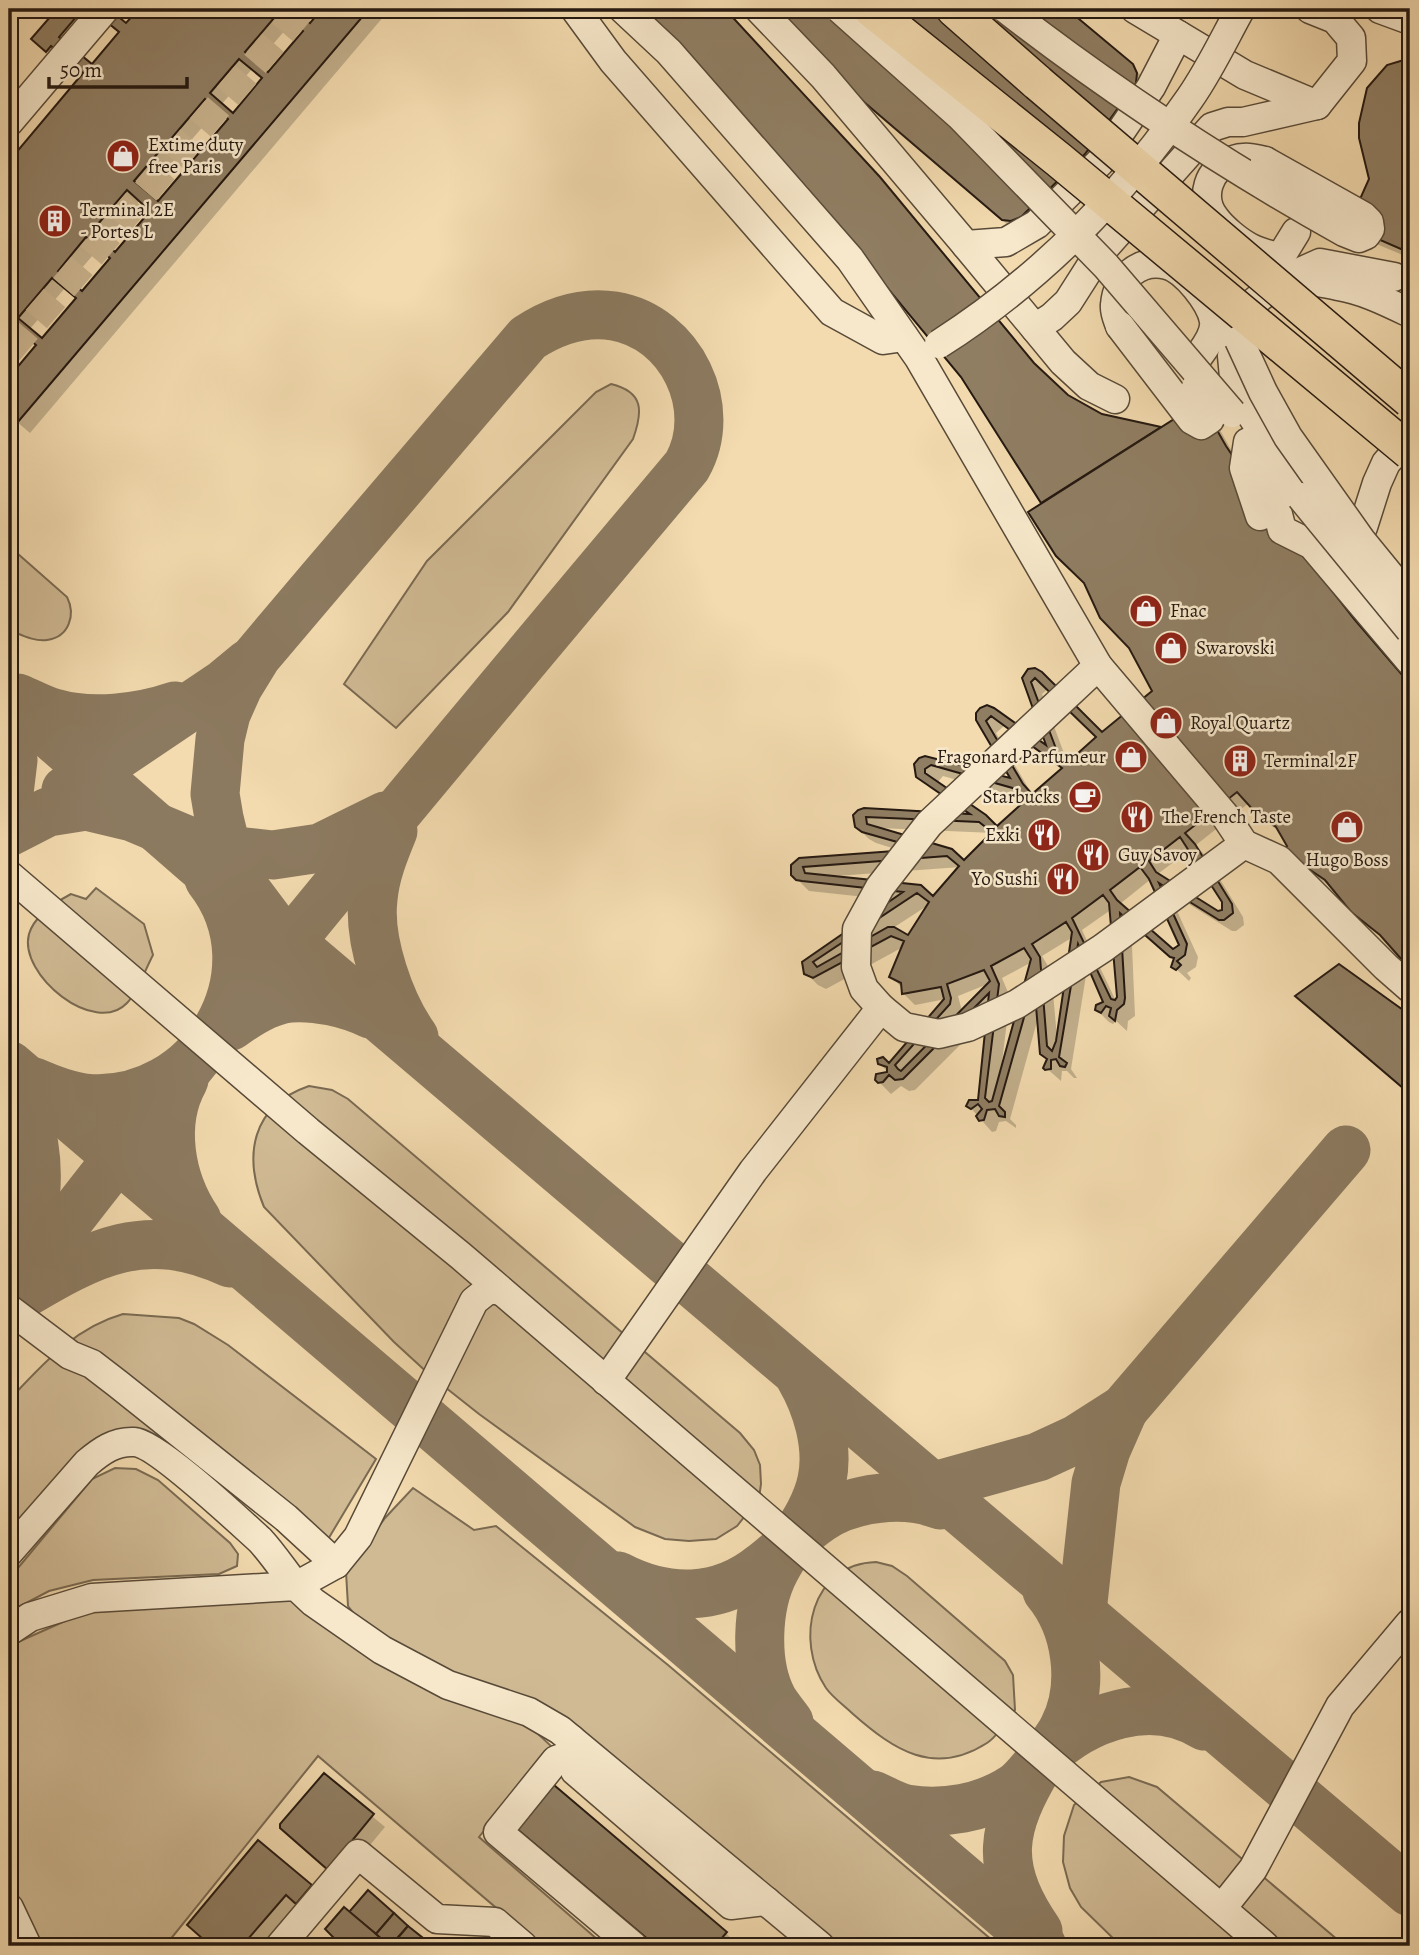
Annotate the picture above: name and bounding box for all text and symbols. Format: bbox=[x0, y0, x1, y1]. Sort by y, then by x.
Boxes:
scale bar bbox=[49, 46, 187, 90]
text: 50 m bbox=[60, 56, 102, 84]
place label: Extime duty free Paris bbox=[148, 132, 244, 180]
shop icon: Extime duty free Paris bbox=[104, 137, 142, 175]
place label: Terminal 2E - Portes L bbox=[80, 197, 174, 245]
building icon: Terminal 2E - Portes L bbox=[36, 202, 74, 240]
shop icon: Fnac bbox=[1127, 592, 1165, 630]
place label: Fnac bbox=[1170, 598, 1207, 624]
shop icon: Swarovski bbox=[1152, 629, 1190, 667]
place label: Swarovski bbox=[1196, 635, 1275, 661]
shop icon: Royal Quartz bbox=[1147, 704, 1185, 742]
place label: Royal Quartz bbox=[1190, 710, 1290, 736]
shop icon: Fragonard Parfumeur bbox=[1112, 738, 1150, 776]
building icon: Terminal 2F bbox=[1221, 742, 1259, 780]
place label: Fragonard Parfumeur bbox=[937, 744, 1106, 770]
place label: Terminal 2F bbox=[1264, 748, 1357, 774]
cafe icon: Starbucks bbox=[1066, 778, 1104, 816]
place label: Starbucks bbox=[982, 784, 1060, 810]
restaurant icon: The French Taste bbox=[1118, 798, 1156, 836]
place label: The French Taste bbox=[1162, 804, 1291, 830]
shop icon: Hugo Boss bbox=[1328, 808, 1366, 846]
restaurant icon: Exki bbox=[1025, 816, 1063, 854]
place label: Exki bbox=[985, 822, 1020, 848]
restaurant icon: Guy Savoy bbox=[1074, 836, 1112, 874]
place label: Guy Savoy bbox=[1118, 842, 1197, 868]
place label: Hugo Boss bbox=[1305, 847, 1389, 873]
restaurant icon: Yo Sushi bbox=[1044, 860, 1082, 898]
place label: Yo Sushi bbox=[971, 866, 1038, 892]

